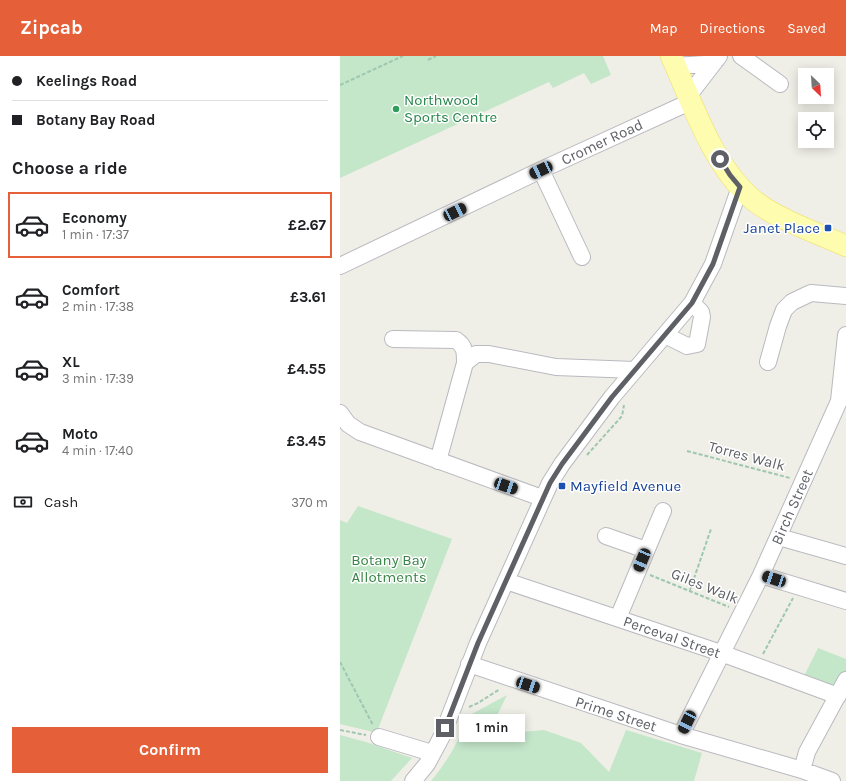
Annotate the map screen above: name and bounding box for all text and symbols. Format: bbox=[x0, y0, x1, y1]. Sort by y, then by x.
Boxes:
text: Zipcab bbox=[20, 17, 83, 39]
text: Map bbox=[650, 20, 678, 37]
text: Directions bbox=[700, 20, 765, 37]
text: Saved bbox=[787, 20, 826, 37]
north arrow bbox=[798, 68, 834, 104]
map controls bbox=[798, 68, 834, 148]
text: Keelings Road bbox=[36, 72, 137, 90]
place label: Northwood Sports Centre bbox=[404, 91, 497, 126]
marker: Northwood Sports Centre bbox=[391, 104, 401, 114]
text: Botany Bay Road bbox=[36, 111, 156, 129]
button: locate bbox=[798, 112, 834, 148]
street label: Cromer Road bbox=[558, 115, 646, 169]
route start bbox=[711, 150, 729, 168]
text: Choose a ride bbox=[12, 157, 127, 179]
car bbox=[528, 159, 554, 181]
car bbox=[442, 201, 468, 223]
icon: car bbox=[14, 207, 50, 243]
text: Economy bbox=[62, 209, 127, 227]
text: £2.67 bbox=[288, 216, 326, 234]
place label: Janet Place bbox=[744, 219, 820, 237]
marker: Janet Place bbox=[823, 223, 833, 233]
text: 1 min · 17:37 bbox=[62, 227, 129, 242]
icon: car bbox=[14, 279, 50, 315]
text: Comfort bbox=[62, 281, 120, 299]
text: £3.61 bbox=[290, 288, 326, 306]
text: 2 min · 17:38 bbox=[62, 299, 134, 314]
icon: car bbox=[14, 351, 50, 387]
text: XL bbox=[62, 353, 80, 371]
text: £4.55 bbox=[287, 360, 326, 378]
text: 3 min · 17:39 bbox=[62, 371, 134, 386]
icon: car bbox=[14, 423, 50, 459]
text: Moto bbox=[62, 425, 98, 443]
text: £3.45 bbox=[287, 432, 326, 450]
street label: Torres Walk bbox=[707, 437, 787, 475]
text: 4 min · 17:40 bbox=[62, 443, 133, 458]
street label: Birch Street bbox=[767, 466, 817, 548]
car bbox=[493, 476, 519, 496]
place label: Mayfield Avenue bbox=[570, 477, 681, 495]
marker: Mayfield Avenue bbox=[557, 481, 567, 491]
icon: cash bbox=[12, 491, 34, 513]
text: Cash bbox=[44, 493, 78, 511]
text: 370 m bbox=[291, 495, 328, 510]
car bbox=[632, 547, 652, 573]
park label: Botany Bay Allotments bbox=[351, 551, 427, 586]
street label: Giles Walk bbox=[669, 564, 741, 608]
car bbox=[761, 570, 787, 588]
street label: Perceval Street bbox=[621, 612, 723, 662]
car bbox=[515, 676, 541, 694]
street label: Prime Street bbox=[573, 692, 659, 736]
car bbox=[676, 709, 698, 735]
callout: 1 min bbox=[459, 714, 525, 742]
route end bbox=[436, 719, 454, 737]
text: 1 min bbox=[476, 720, 508, 735]
button: Confirm bbox=[12, 727, 328, 773]

